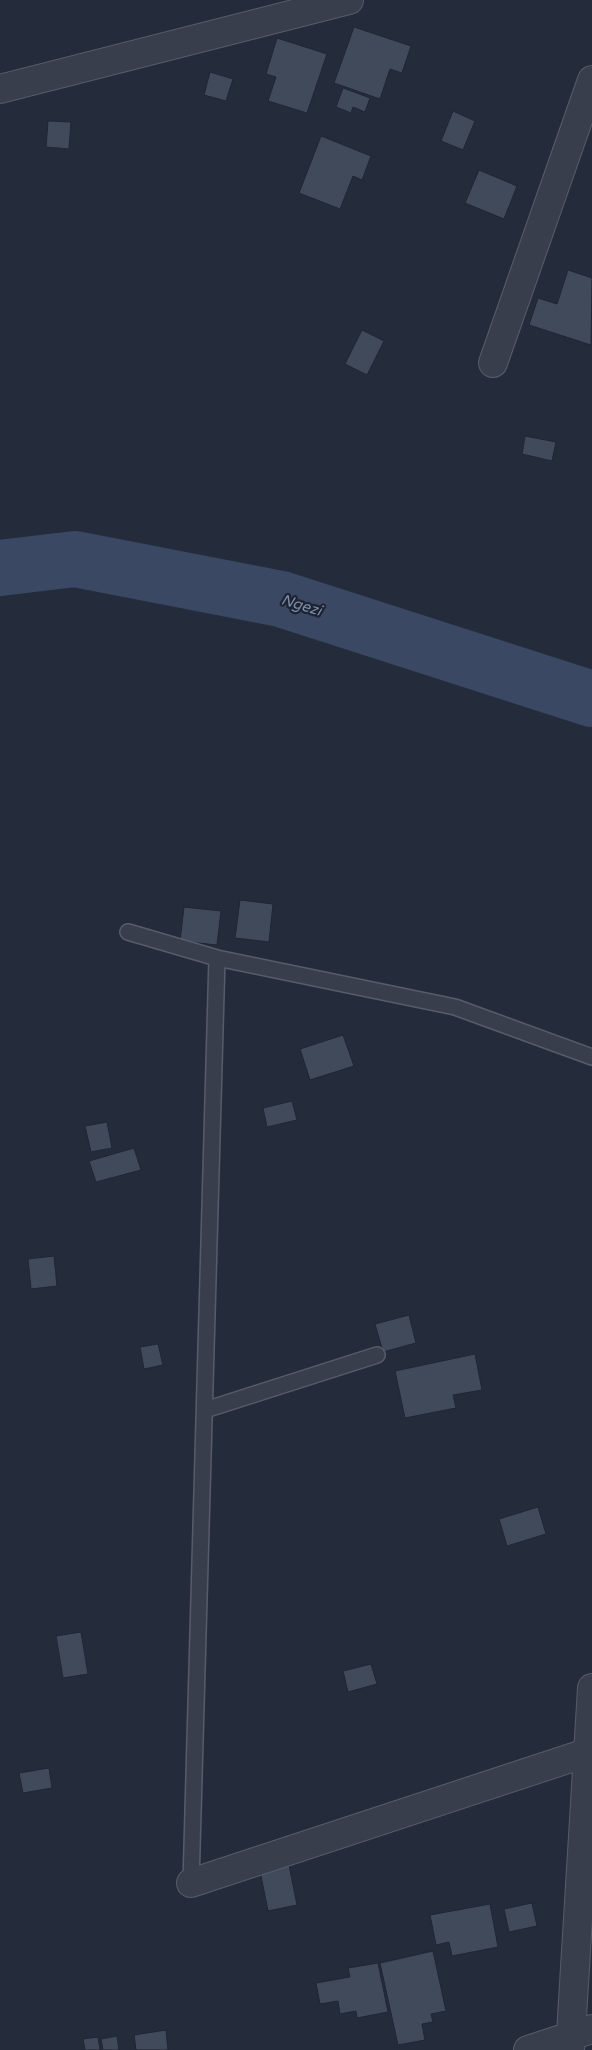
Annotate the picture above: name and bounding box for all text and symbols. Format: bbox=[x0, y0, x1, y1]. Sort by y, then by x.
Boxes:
water label: Ngezi bbox=[279, 591, 323, 621]

